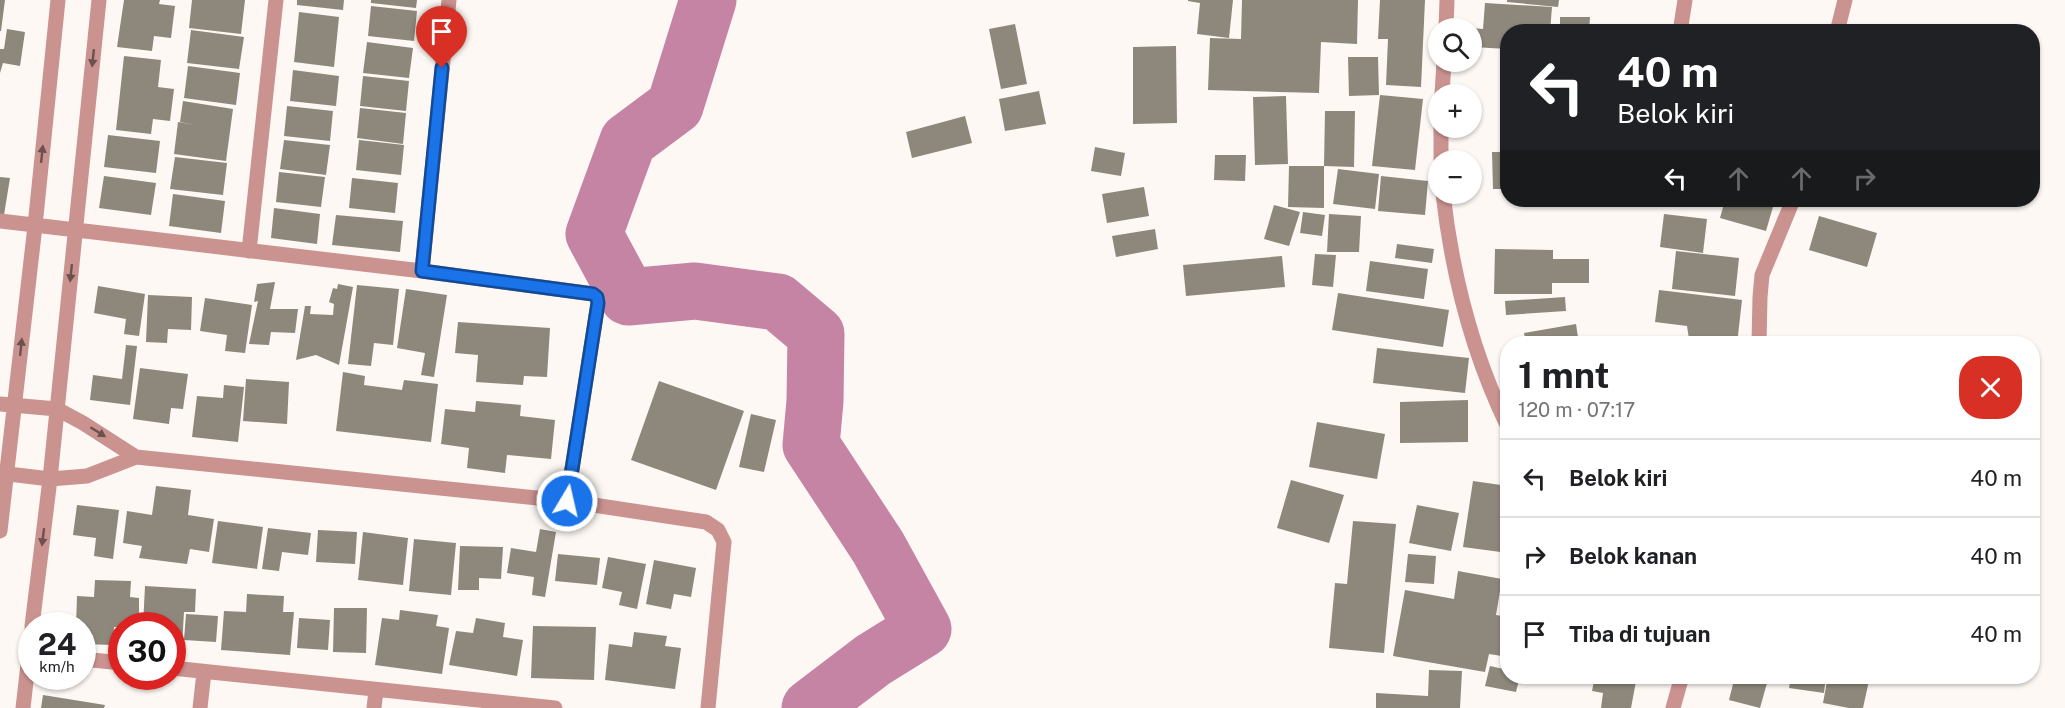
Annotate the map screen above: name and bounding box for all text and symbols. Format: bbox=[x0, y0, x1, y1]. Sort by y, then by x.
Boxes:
pin bbox=[416, 6, 467, 68]
icon: arrive bbox=[425, 15, 458, 48]
map controls bbox=[1428, 18, 1482, 204]
button: search bbox=[1428, 18, 1482, 72]
text: 40 m bbox=[1617, 47, 1719, 96]
icon: left bbox=[1518, 48, 1596, 126]
one-way arrow bbox=[88, 49, 98, 68]
button: + bbox=[1428, 84, 1482, 138]
text: Belok kiri bbox=[1617, 97, 1734, 129]
one-way arrow bbox=[37, 144, 47, 163]
button: − bbox=[1428, 150, 1482, 204]
icon: left bbox=[1659, 162, 1692, 195]
icon: ahead bbox=[1722, 162, 1755, 195]
icon: ahead bbox=[1785, 162, 1818, 195]
icon: right bbox=[1848, 162, 1881, 195]
one-way arrow bbox=[66, 264, 76, 283]
one-way arrow bbox=[17, 338, 26, 357]
text: 1 mnt bbox=[1518, 354, 1609, 396]
button: close bbox=[1959, 356, 2022, 419]
text: 120 m · 07:17 bbox=[1518, 398, 1635, 422]
one-way arrow bbox=[90, 426, 106, 437]
icon: left bbox=[1518, 462, 1551, 495]
text: Belok kiri bbox=[1569, 465, 1667, 491]
text: 40 m bbox=[1970, 465, 2022, 491]
position arrow bbox=[535, 469, 599, 533]
one-way arrow bbox=[38, 528, 48, 547]
icon: right bbox=[1518, 540, 1551, 573]
text: Belok kanan bbox=[1569, 543, 1697, 569]
text: 40 m bbox=[1970, 543, 2022, 569]
speed limit sign: 30 bbox=[108, 612, 186, 690]
icon: arrive bbox=[1518, 618, 1551, 651]
text: Tiba di tujuan bbox=[1569, 621, 1710, 647]
text: 40 m bbox=[1970, 621, 2022, 647]
text: 24 bbox=[38, 626, 76, 662]
text: km/h bbox=[39, 658, 75, 675]

